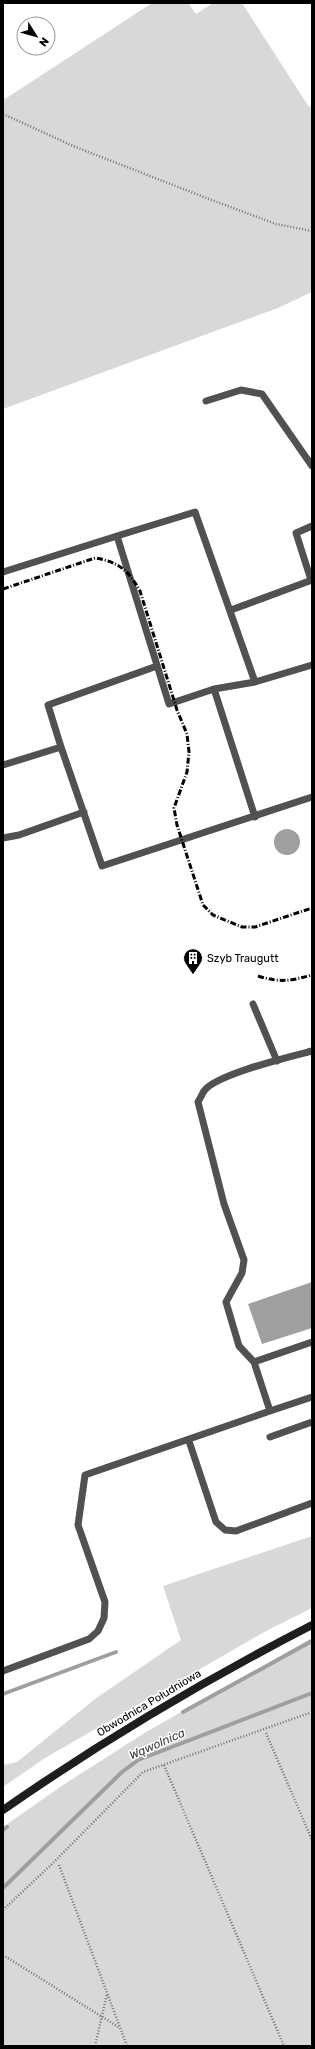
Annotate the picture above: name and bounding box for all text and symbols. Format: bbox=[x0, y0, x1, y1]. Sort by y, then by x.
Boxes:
north arrow bbox=[16, 16, 56, 56]
text: N bbox=[36, 35, 51, 49]
building icon: Szyb Traugutt bbox=[182, 947, 204, 975]
place label: Szyb Traugutt bbox=[207, 952, 279, 965]
street label: Obwodnica Południowa bbox=[95, 1667, 203, 1739]
water label: Wąwolnica bbox=[127, 1725, 187, 1763]

